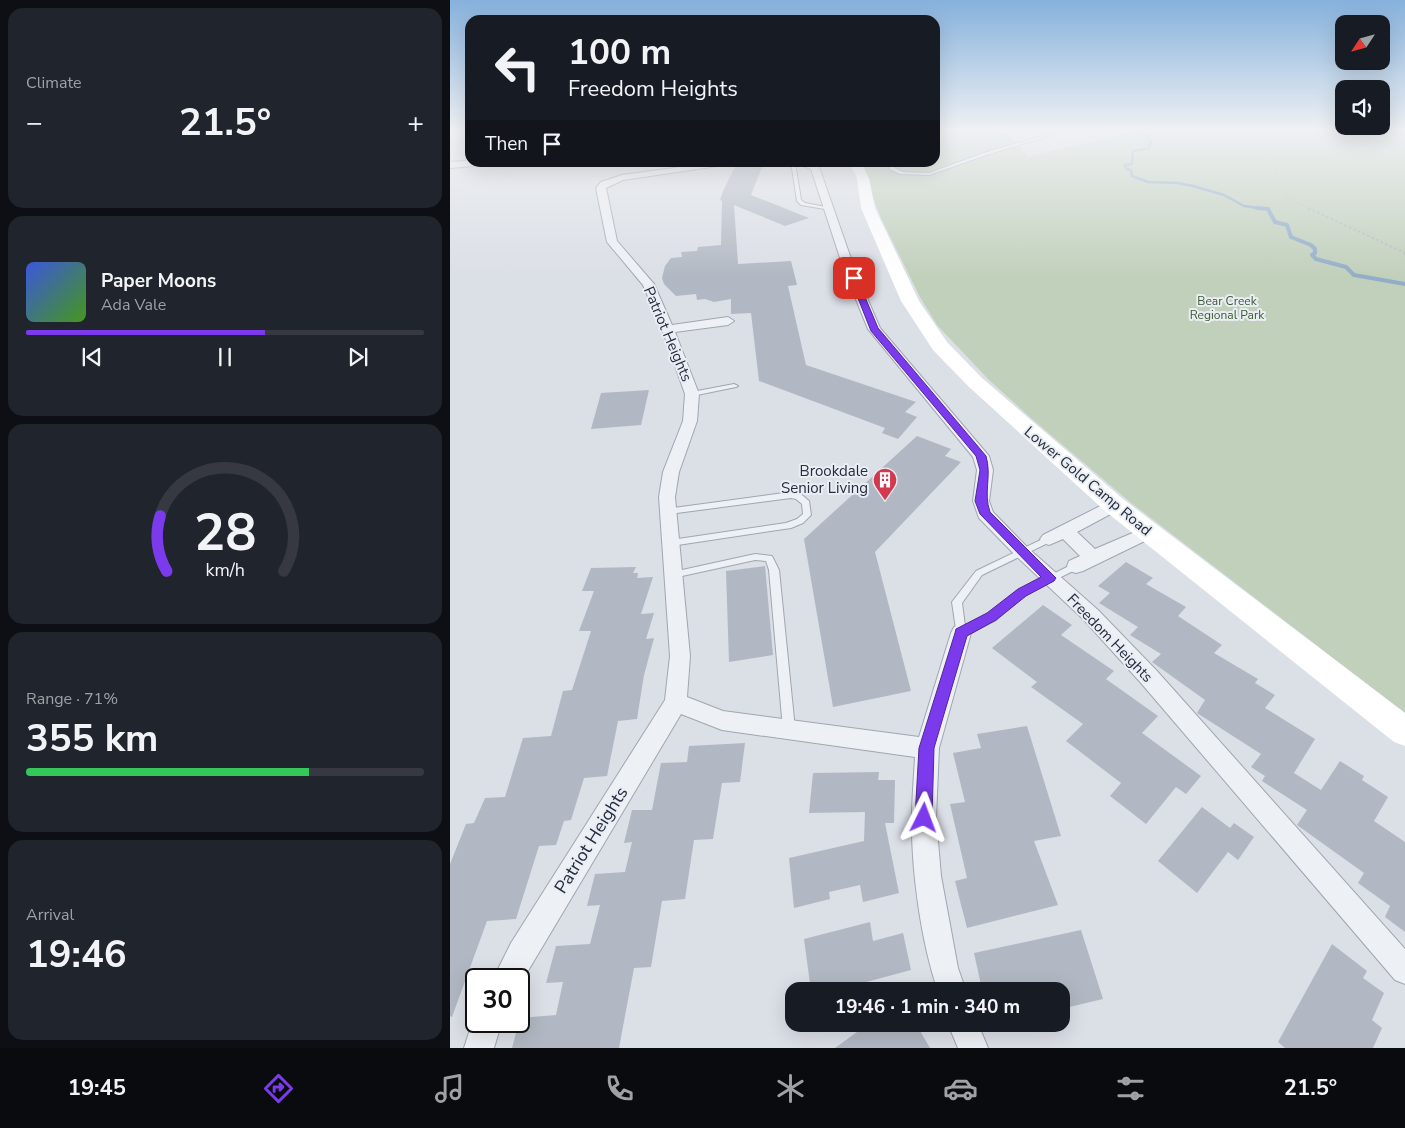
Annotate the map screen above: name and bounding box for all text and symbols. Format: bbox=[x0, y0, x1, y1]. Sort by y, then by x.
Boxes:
north arrow bbox=[1335, 15, 1390, 70]
map controls bbox=[1335, 15, 1390, 135]
text: 100 m bbox=[568, 29, 671, 76]
icon: left bbox=[485, 35, 550, 100]
text: Climate bbox=[26, 72, 81, 94]
text: Freedom Heights bbox=[568, 74, 738, 104]
button: sound bbox=[1335, 80, 1390, 135]
text: 21.5° bbox=[179, 97, 271, 148]
text: − bbox=[26, 104, 43, 142]
text: + bbox=[407, 104, 424, 142]
icon: arrive bbox=[538, 130, 566, 158]
text: Then bbox=[485, 131, 528, 157]
pin bbox=[833, 257, 875, 299]
icon: arrive bbox=[840, 264, 868, 292]
text: Paper Moons bbox=[101, 268, 216, 294]
street label: Patriot Heights bbox=[639, 284, 697, 384]
park label: Bear Creek Regional Park bbox=[1190, 293, 1265, 323]
text: Ada Vale bbox=[101, 294, 166, 316]
icon: previous bbox=[78, 343, 106, 371]
icon: pause bbox=[211, 343, 239, 371]
icon: next bbox=[344, 343, 372, 371]
street label: Lower Gold Camp Road bbox=[1020, 422, 1156, 540]
place label: Brookdale Senior Living bbox=[781, 461, 868, 498]
building icon: Brookdale Senior Living bbox=[872, 467, 898, 501]
text: 28 bbox=[194, 497, 256, 568]
text: km/h bbox=[205, 558, 245, 582]
street label: Freedom Heights bbox=[1063, 589, 1157, 687]
text: Range · 71% bbox=[26, 688, 118, 710]
text: 355 km bbox=[26, 713, 158, 764]
street label: Patriot Heights bbox=[549, 782, 633, 898]
position arrow bbox=[897, 791, 949, 843]
text: Arrival bbox=[26, 904, 74, 926]
text: 19:46 bbox=[26, 929, 127, 980]
speed limit sign: 30 bbox=[465, 968, 530, 1033]
text: 19:46 · 1 min · 340 m bbox=[835, 994, 1020, 1020]
icon: directions bbox=[261, 1071, 296, 1106]
icon: music bbox=[432, 1071, 467, 1106]
icon: phone bbox=[602, 1071, 637, 1106]
icon: climate bbox=[773, 1071, 808, 1106]
icon: car bbox=[943, 1071, 978, 1106]
icon: filters bbox=[1113, 1071, 1148, 1106]
text: 19:45 bbox=[68, 1073, 126, 1103]
text: 21.5° bbox=[1284, 1073, 1337, 1103]

